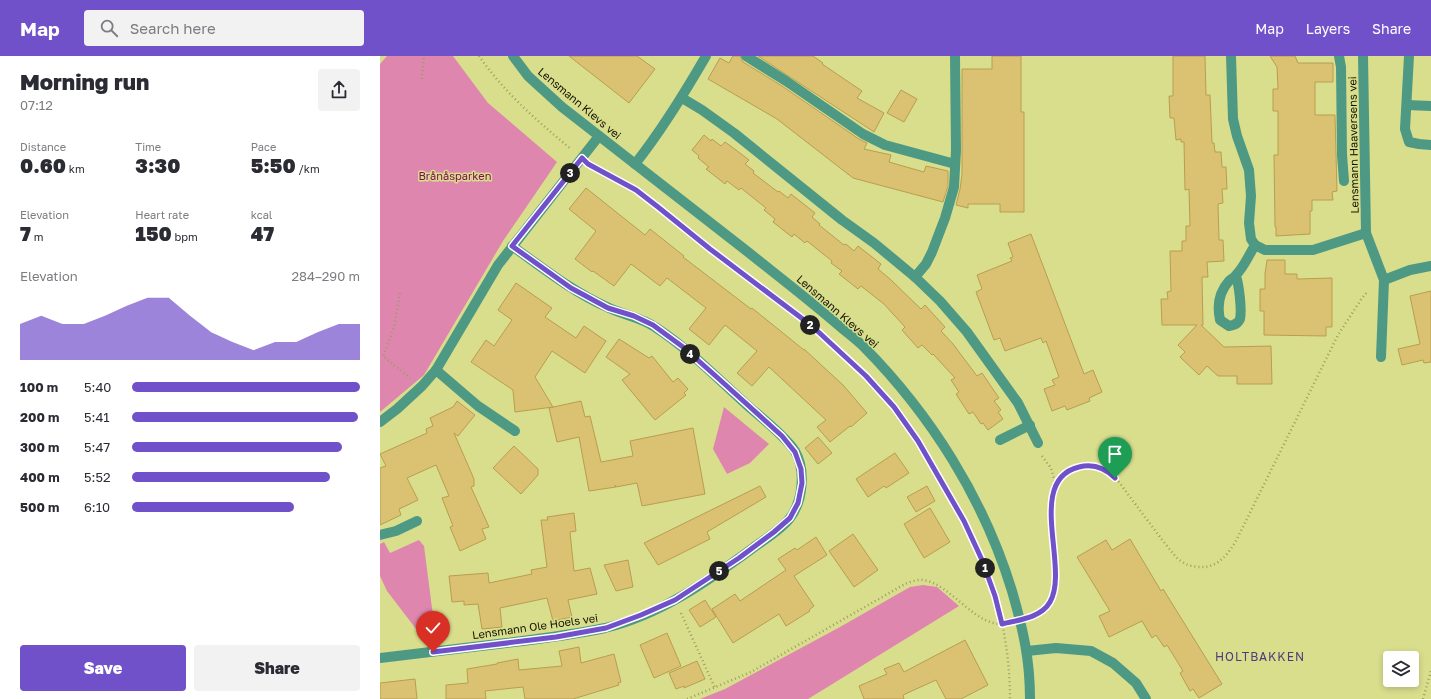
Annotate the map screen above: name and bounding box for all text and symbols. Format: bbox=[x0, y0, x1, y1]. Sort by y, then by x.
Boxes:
search box bbox=[84, 10, 364, 46]
text: Map bbox=[20, 17, 60, 40]
icon: search bbox=[98, 17, 120, 39]
text: Search here bbox=[130, 19, 216, 37]
text: Map bbox=[1255, 20, 1284, 37]
text: Layers bbox=[1306, 20, 1350, 37]
text: Share bbox=[1372, 20, 1411, 37]
street label: Lensmann Klevs vei bbox=[536, 64, 624, 142]
text: Morning run bbox=[20, 68, 149, 95]
button: share bbox=[318, 69, 360, 111]
street label: Lensmann Haaversens vei bbox=[1345, 76, 1361, 214]
text: 07:12 bbox=[20, 97, 53, 113]
text: Distance bbox=[20, 140, 66, 153]
text: Time bbox=[135, 140, 161, 153]
text: Pace bbox=[251, 140, 276, 153]
text: 0.60 bbox=[20, 153, 66, 177]
text: 3:30 bbox=[135, 153, 180, 177]
text: 5:50 bbox=[251, 153, 296, 177]
text: km bbox=[66, 162, 85, 175]
text: /km bbox=[296, 162, 320, 175]
pin: 3 bbox=[560, 163, 580, 183]
text: 3 bbox=[567, 166, 573, 179]
park label: Brånåsparken bbox=[419, 169, 492, 182]
text: Elevation bbox=[20, 208, 69, 221]
text: Heart rate bbox=[135, 208, 189, 221]
text: kcal bbox=[251, 208, 272, 221]
text: 7 bbox=[20, 221, 31, 245]
text: 150 bbox=[135, 221, 172, 245]
text: 47 bbox=[251, 221, 274, 245]
text: m bbox=[31, 230, 43, 243]
text: bpm bbox=[172, 230, 198, 243]
text: Elevation bbox=[20, 268, 78, 284]
text: 284–290 m bbox=[291, 268, 360, 284]
street label: Lensmann Klevs vei bbox=[794, 272, 882, 350]
pin: 2 bbox=[800, 315, 820, 335]
text: 2 bbox=[807, 318, 813, 331]
pin: 4 bbox=[680, 344, 700, 364]
text: 4 bbox=[687, 347, 693, 360]
text: 100 m bbox=[20, 379, 58, 395]
text: 5:40 bbox=[84, 379, 111, 395]
text: 200 m bbox=[20, 409, 59, 425]
text: 5:41 bbox=[84, 409, 110, 425]
pin bbox=[1098, 437, 1132, 478]
text: 300 m bbox=[20, 439, 59, 455]
text: 5:47 bbox=[84, 439, 110, 455]
icon: arrive bbox=[1104, 443, 1126, 465]
text: 400 m bbox=[20, 469, 60, 485]
text: 5:52 bbox=[84, 469, 111, 485]
text: 500 m bbox=[20, 499, 59, 515]
text: 6:10 bbox=[84, 499, 110, 515]
pin: 1 bbox=[975, 558, 995, 578]
pin: 5 bbox=[709, 561, 729, 581]
text: 1 bbox=[982, 561, 988, 574]
text: 5 bbox=[716, 564, 722, 577]
pin bbox=[416, 611, 450, 652]
street label: Lensmann Ole Hoels vei bbox=[471, 611, 599, 641]
icon: check bbox=[422, 617, 444, 639]
button: Save bbox=[20, 645, 186, 691]
button: Share bbox=[194, 645, 360, 691]
district label: HOLTBAKKEN bbox=[1215, 649, 1305, 664]
map controls bbox=[1383, 651, 1419, 687]
button: layers bbox=[1383, 651, 1419, 687]

